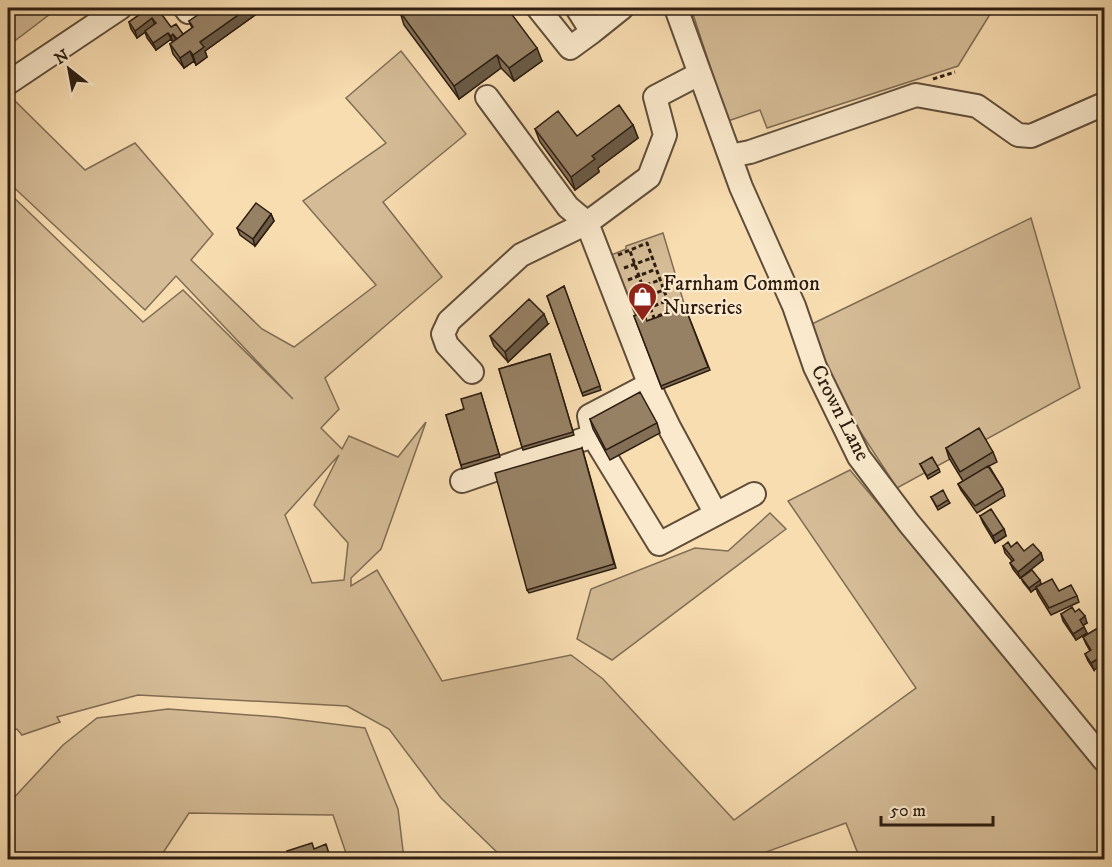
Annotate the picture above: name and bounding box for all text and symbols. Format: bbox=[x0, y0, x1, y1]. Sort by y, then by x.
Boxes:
north arrow bbox=[39, 39, 99, 99]
text: N bbox=[51, 45, 73, 69]
place label: Farnham Common Nurseries bbox=[663, 271, 820, 321]
shop icon: Farnham Common Nurseries bbox=[626, 280, 658, 322]
street label: Crown Lane bbox=[805, 361, 875, 466]
scale bar bbox=[881, 789, 994, 827]
text: 50 m bbox=[890, 800, 926, 822]

